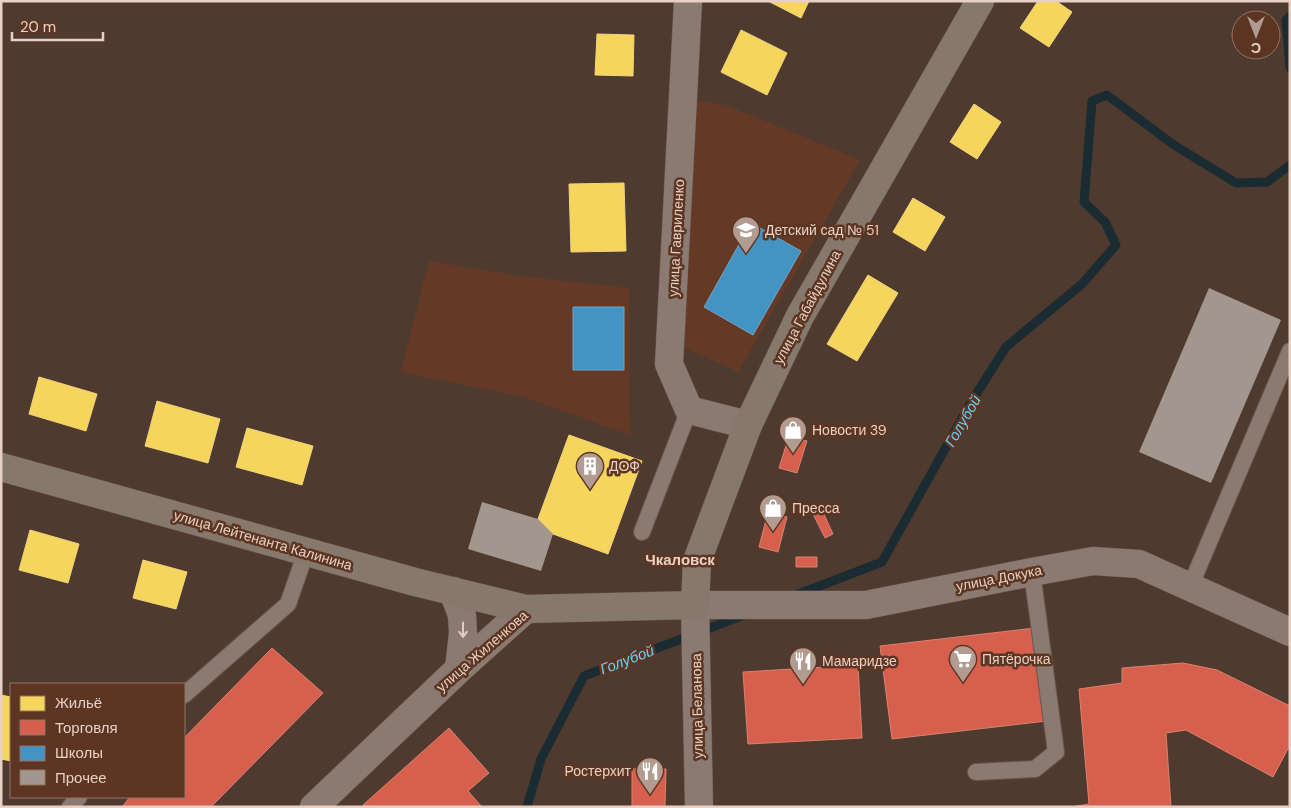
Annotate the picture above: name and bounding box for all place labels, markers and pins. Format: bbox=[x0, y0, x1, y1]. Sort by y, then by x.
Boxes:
school or university icon: Детский сад № 51 bbox=[731, 215, 761, 254]
place label: Детский сад № 51 bbox=[765, 221, 879, 239]
shop icon: Новости 39 bbox=[778, 415, 808, 454]
place label: Новости 39 bbox=[812, 421, 887, 439]
building icon: ДОФ bbox=[575, 451, 605, 490]
place label: ДОФ bbox=[609, 457, 640, 475]
shop icon: Пресса bbox=[758, 493, 788, 532]
place label: Пресса bbox=[792, 499, 840, 517]
supermarket icon: Пятёрочка bbox=[948, 644, 978, 683]
restaurant icon: Мамаридзе bbox=[788, 646, 818, 685]
place label: Пятёрочка bbox=[982, 650, 1051, 668]
place label: Мамаридзе bbox=[822, 652, 897, 670]
restaurant icon: Ростерхит bbox=[635, 756, 665, 795]
place label: Ростерхит bbox=[565, 762, 632, 780]

